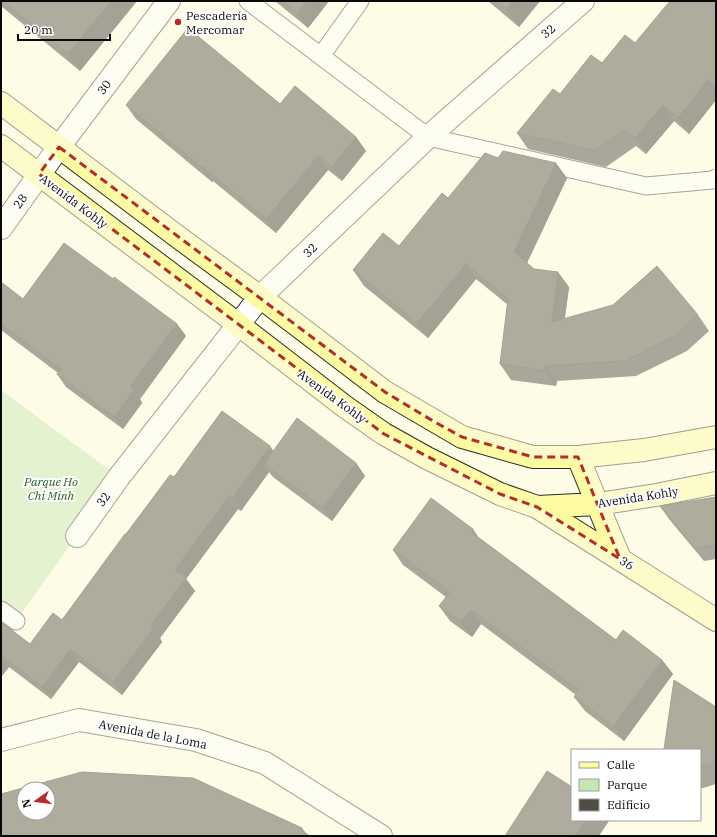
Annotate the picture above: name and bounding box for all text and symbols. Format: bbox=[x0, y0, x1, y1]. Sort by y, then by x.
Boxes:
place label: Pescadería Mercomar bbox=[186, 8, 248, 37]
scale bar bbox=[18, 16, 110, 42]
marker: Pescadería Mercomar bbox=[173, 17, 183, 27]
street label: 32 bbox=[538, 21, 558, 41]
text: 20 m bbox=[24, 22, 53, 37]
street label: 30 bbox=[94, 77, 114, 97]
street label: Avenida Kohly bbox=[37, 171, 111, 232]
street label: 28 bbox=[10, 191, 30, 211]
street label: 32 bbox=[300, 240, 320, 260]
street label: Avenida Kohly bbox=[295, 366, 370, 426]
park label: Parque Ho Chi Minh bbox=[23, 474, 78, 503]
street label: Avenida Kohly bbox=[597, 483, 680, 511]
street label: 32 bbox=[93, 489, 113, 509]
street label: 36 bbox=[617, 553, 637, 573]
street label: Avenida de la Loma bbox=[98, 716, 209, 752]
legend bbox=[571, 749, 701, 821]
text: Calle bbox=[607, 757, 635, 772]
text: Parque bbox=[607, 777, 647, 792]
north arrow bbox=[16, 781, 56, 821]
text: N bbox=[18, 797, 34, 809]
text: Edificio bbox=[607, 797, 650, 812]

